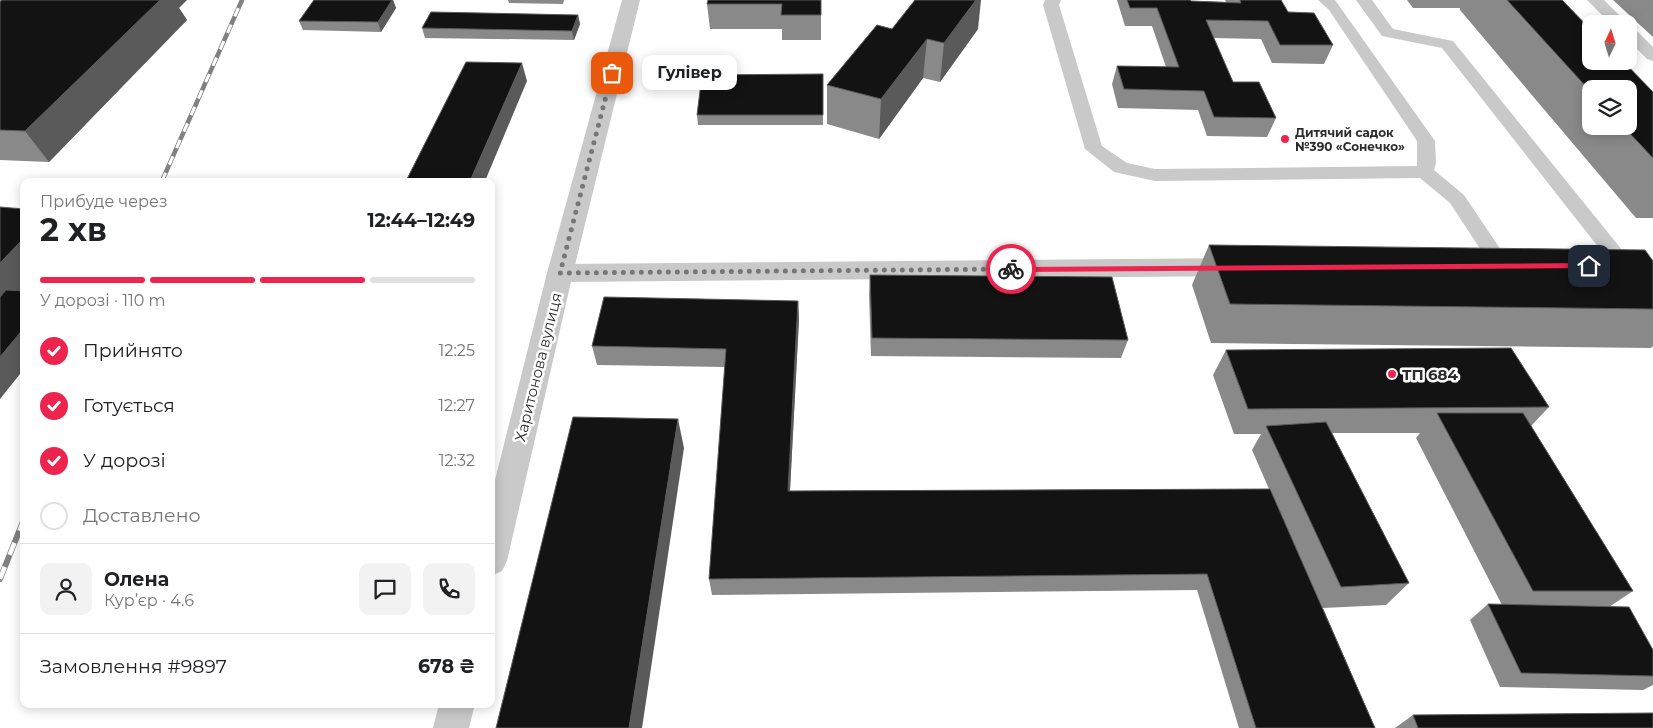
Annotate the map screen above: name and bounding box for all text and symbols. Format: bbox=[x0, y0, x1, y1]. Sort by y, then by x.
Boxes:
north arrow bbox=[1582, 15, 1638, 70]
map controls bbox=[1582, 15, 1637, 135]
pin bbox=[591, 52, 633, 94]
callout: Гулівер bbox=[642, 56, 737, 90]
icon: bag bbox=[598, 59, 626, 87]
text: Гулівер bbox=[657, 63, 722, 82]
button: layers bbox=[1582, 80, 1637, 135]
place label: Дитячий садок №390 «Сонечко» bbox=[1295, 125, 1405, 154]
marker: Дитячий садок №390 «Сонечко» bbox=[1279, 133, 1291, 145]
text: Прибуде через bbox=[40, 192, 167, 211]
text: 12:44–12:49 bbox=[367, 209, 475, 232]
text: 2 хв bbox=[40, 210, 107, 249]
courier bbox=[986, 244, 1036, 294]
pin bbox=[1568, 245, 1610, 287]
icon: home bbox=[1575, 252, 1603, 280]
icon: bike bbox=[997, 255, 1025, 283]
text: У дорозі · 110 m bbox=[40, 291, 165, 310]
street label: Харитонова вулиця bbox=[510, 291, 566, 443]
icon: check bbox=[40, 337, 68, 365]
text: Прийнято bbox=[83, 339, 183, 362]
text: 12:25 bbox=[439, 341, 475, 360]
place label: ТП 684 bbox=[1402, 365, 1458, 384]
marker: ТП 684 bbox=[1386, 368, 1398, 380]
icon: check bbox=[40, 392, 68, 420]
text: Готується bbox=[83, 394, 175, 417]
text: 12:27 bbox=[438, 396, 475, 415]
icon: check bbox=[40, 447, 68, 475]
text: У дорозі bbox=[83, 449, 166, 472]
text: 12:32 bbox=[439, 451, 475, 470]
text: Доставлено bbox=[83, 504, 201, 527]
button: person bbox=[40, 563, 92, 615]
button: chat bbox=[359, 563, 411, 615]
button: phone bbox=[423, 563, 475, 615]
text: Олена bbox=[104, 568, 169, 591]
text: Кур’єр · 4.6 bbox=[104, 591, 194, 610]
text: Замовлення #9897 bbox=[40, 655, 227, 678]
text: 678 ₴ bbox=[418, 655, 475, 678]

